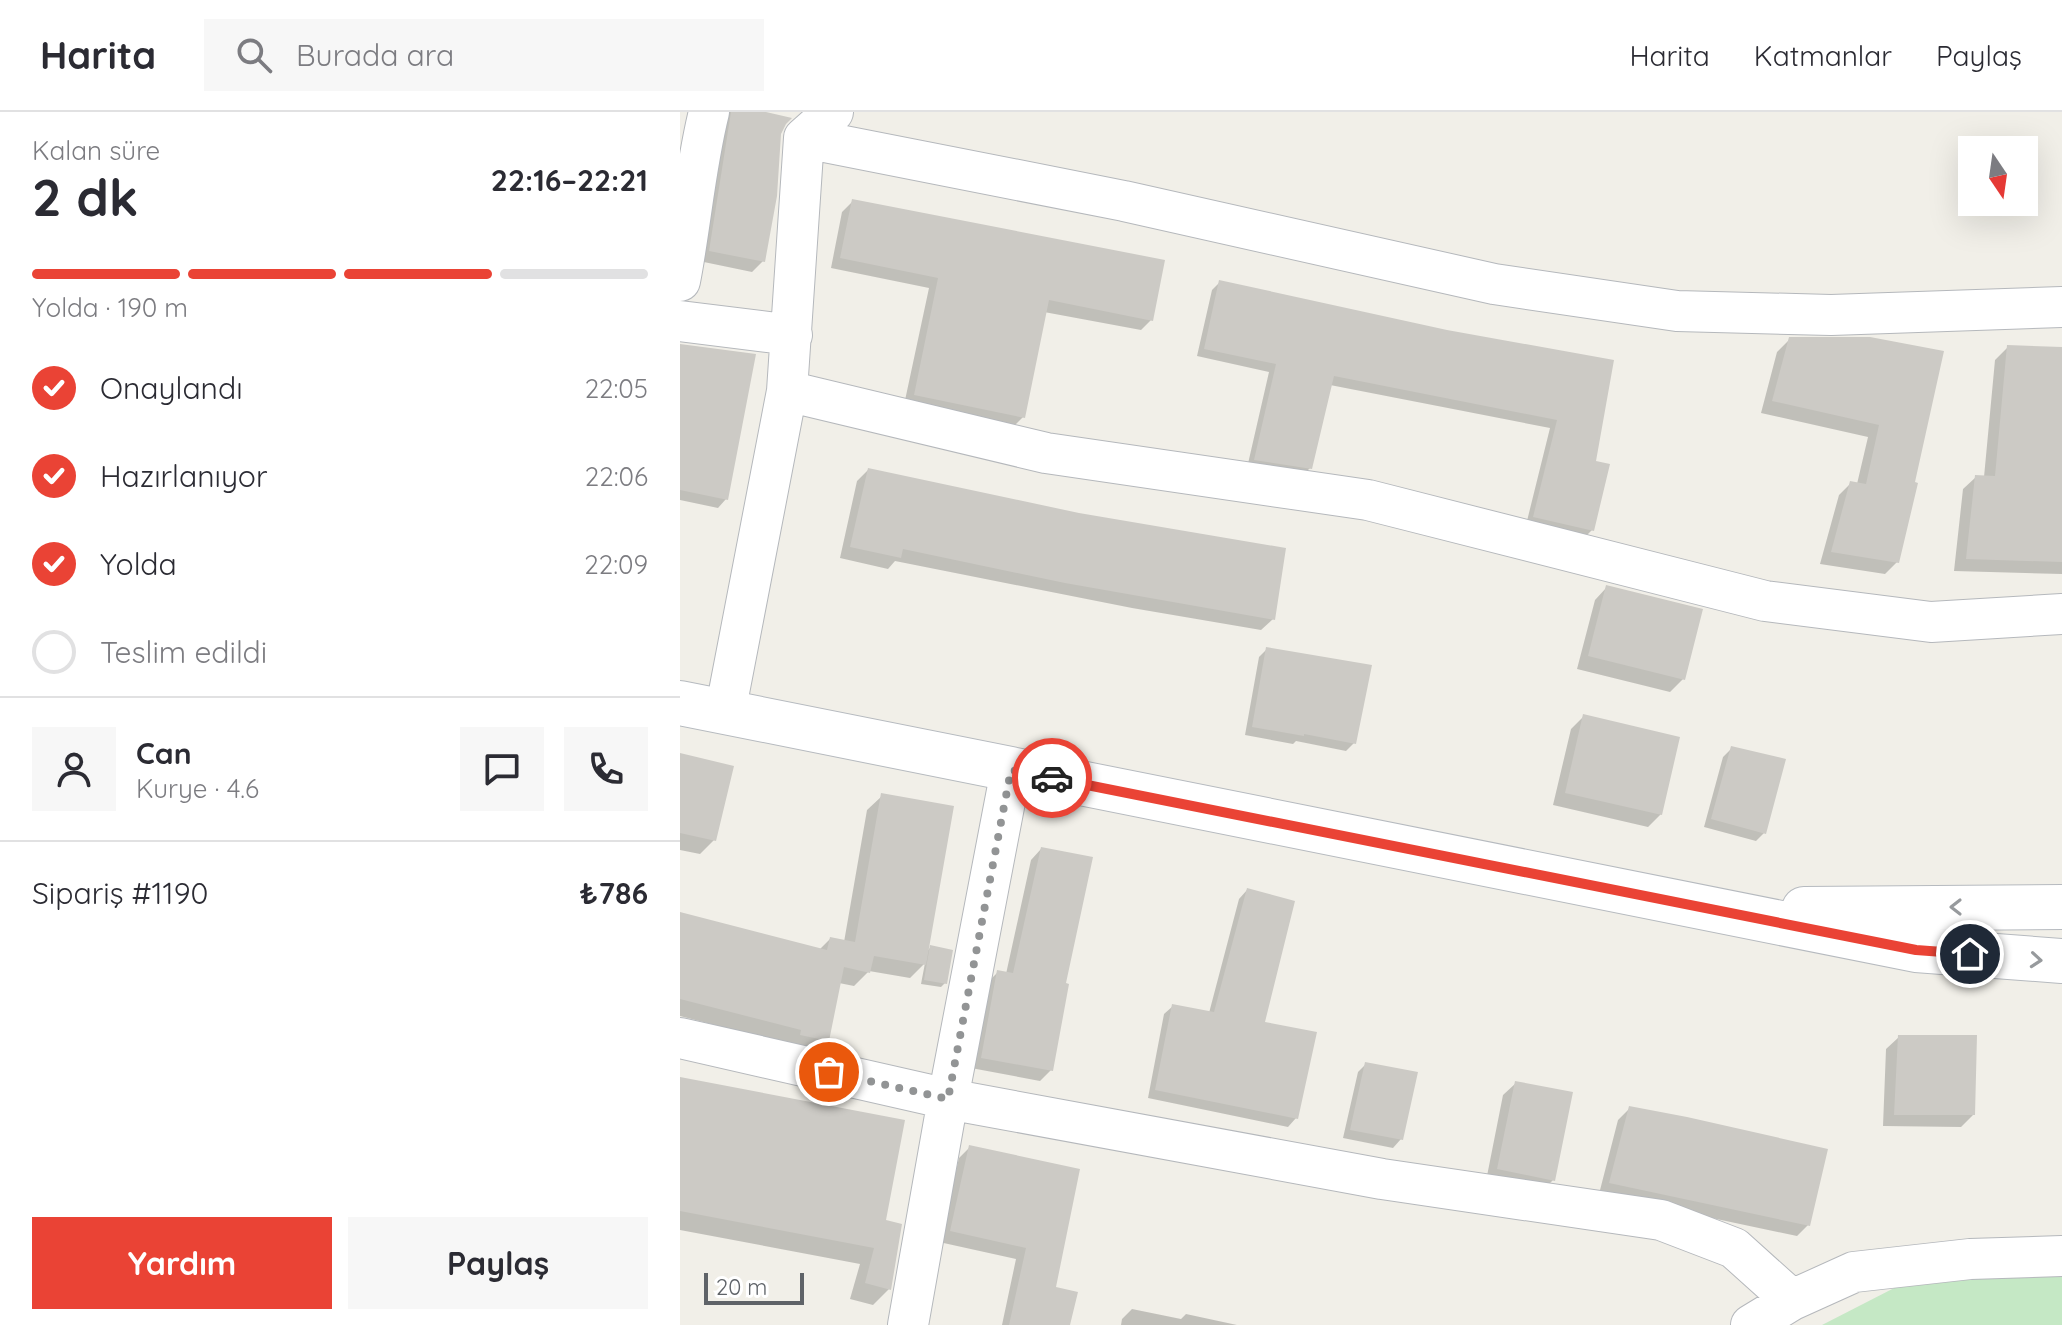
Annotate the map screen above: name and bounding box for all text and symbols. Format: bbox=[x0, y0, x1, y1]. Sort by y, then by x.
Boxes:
search box bbox=[204, 19, 764, 91]
text: Harita bbox=[40, 31, 156, 79]
icon: search bbox=[232, 33, 276, 77]
text: Burada ara bbox=[296, 36, 454, 74]
text: Harita bbox=[1629, 38, 1710, 73]
text: Katmanlar bbox=[1754, 38, 1892, 73]
text: Paylaş bbox=[1936, 38, 2022, 73]
text: Kalan süre bbox=[32, 134, 160, 167]
north arrow bbox=[1958, 136, 2038, 216]
map controls bbox=[1958, 136, 2038, 216]
text: 22:16–22:21 bbox=[491, 161, 648, 199]
text: 2 dk bbox=[32, 164, 138, 229]
text: Yolda · 190 m bbox=[32, 291, 188, 324]
icon: check bbox=[32, 366, 76, 410]
text: Onaylandı bbox=[100, 369, 243, 407]
text: 22:05 bbox=[585, 372, 648, 405]
icon: check bbox=[32, 454, 76, 498]
text: Hazırlanıyor bbox=[100, 457, 268, 495]
text: 22:06 bbox=[585, 460, 648, 493]
icon: check bbox=[32, 542, 76, 586]
text: Yolda bbox=[100, 545, 177, 583]
text: 22:09 bbox=[584, 548, 648, 581]
text: Teslim edildi bbox=[100, 633, 267, 671]
button: person bbox=[32, 727, 116, 811]
button: chat bbox=[460, 727, 544, 811]
button: phone bbox=[564, 727, 648, 811]
text: Can bbox=[136, 734, 192, 772]
courier bbox=[1012, 738, 1092, 818]
icon: car bbox=[1030, 756, 1074, 800]
text: Kurye · 4.6 bbox=[136, 772, 259, 805]
text: Sipariş #1190 bbox=[32, 874, 208, 912]
text: ₺786 bbox=[580, 874, 648, 912]
one-way arrow bbox=[1949, 899, 1962, 916]
pin bbox=[1936, 920, 2004, 988]
icon: home bbox=[1948, 932, 1992, 976]
one-way arrow bbox=[2030, 951, 2043, 968]
pin bbox=[795, 1038, 863, 1106]
icon: bag bbox=[807, 1050, 851, 1094]
button: Yardım bbox=[32, 1217, 332, 1309]
button: Paylaş bbox=[348, 1217, 648, 1309]
scale bar bbox=[704, 1269, 804, 1305]
text: 20 m bbox=[716, 1273, 767, 1301]

